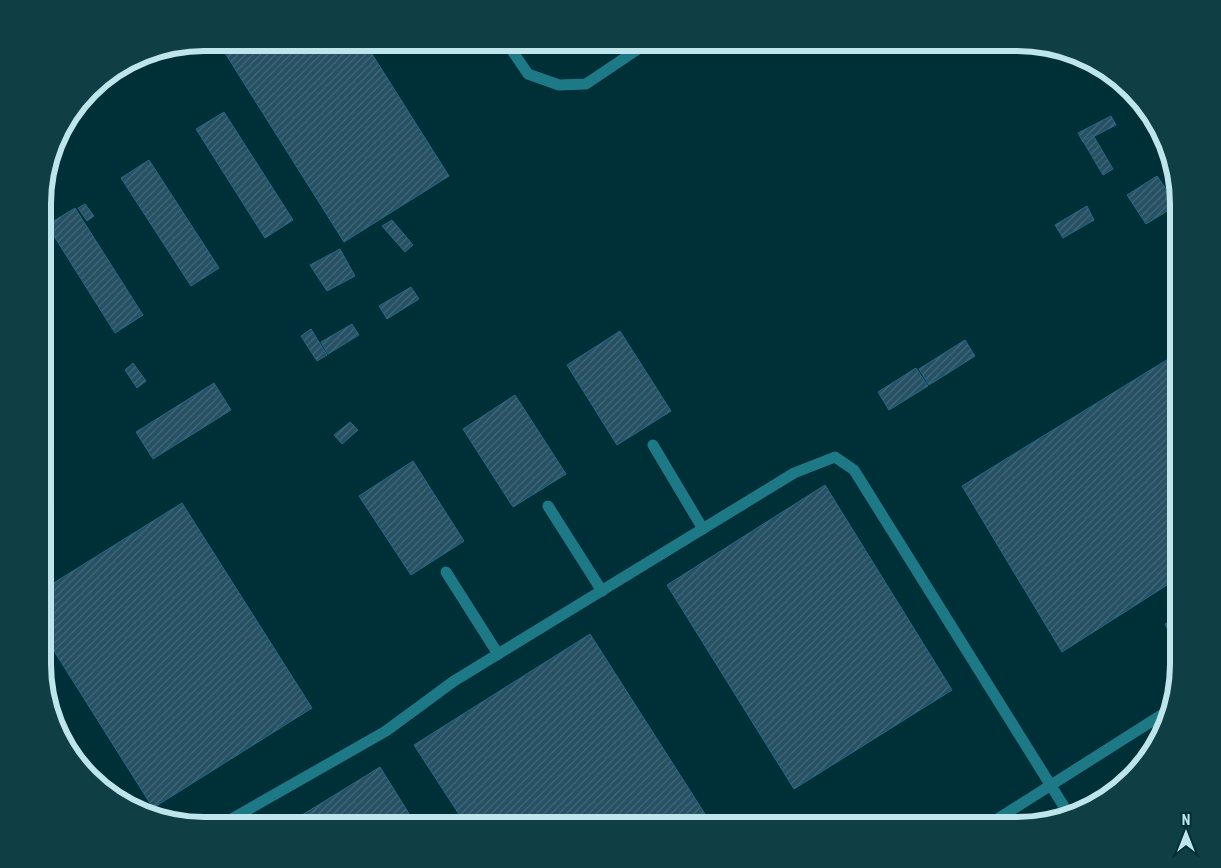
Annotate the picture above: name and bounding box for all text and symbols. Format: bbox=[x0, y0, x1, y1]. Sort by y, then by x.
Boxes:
north arrow bbox=[1161, 808, 1211, 858]
text: N bbox=[1182, 812, 1190, 828]

